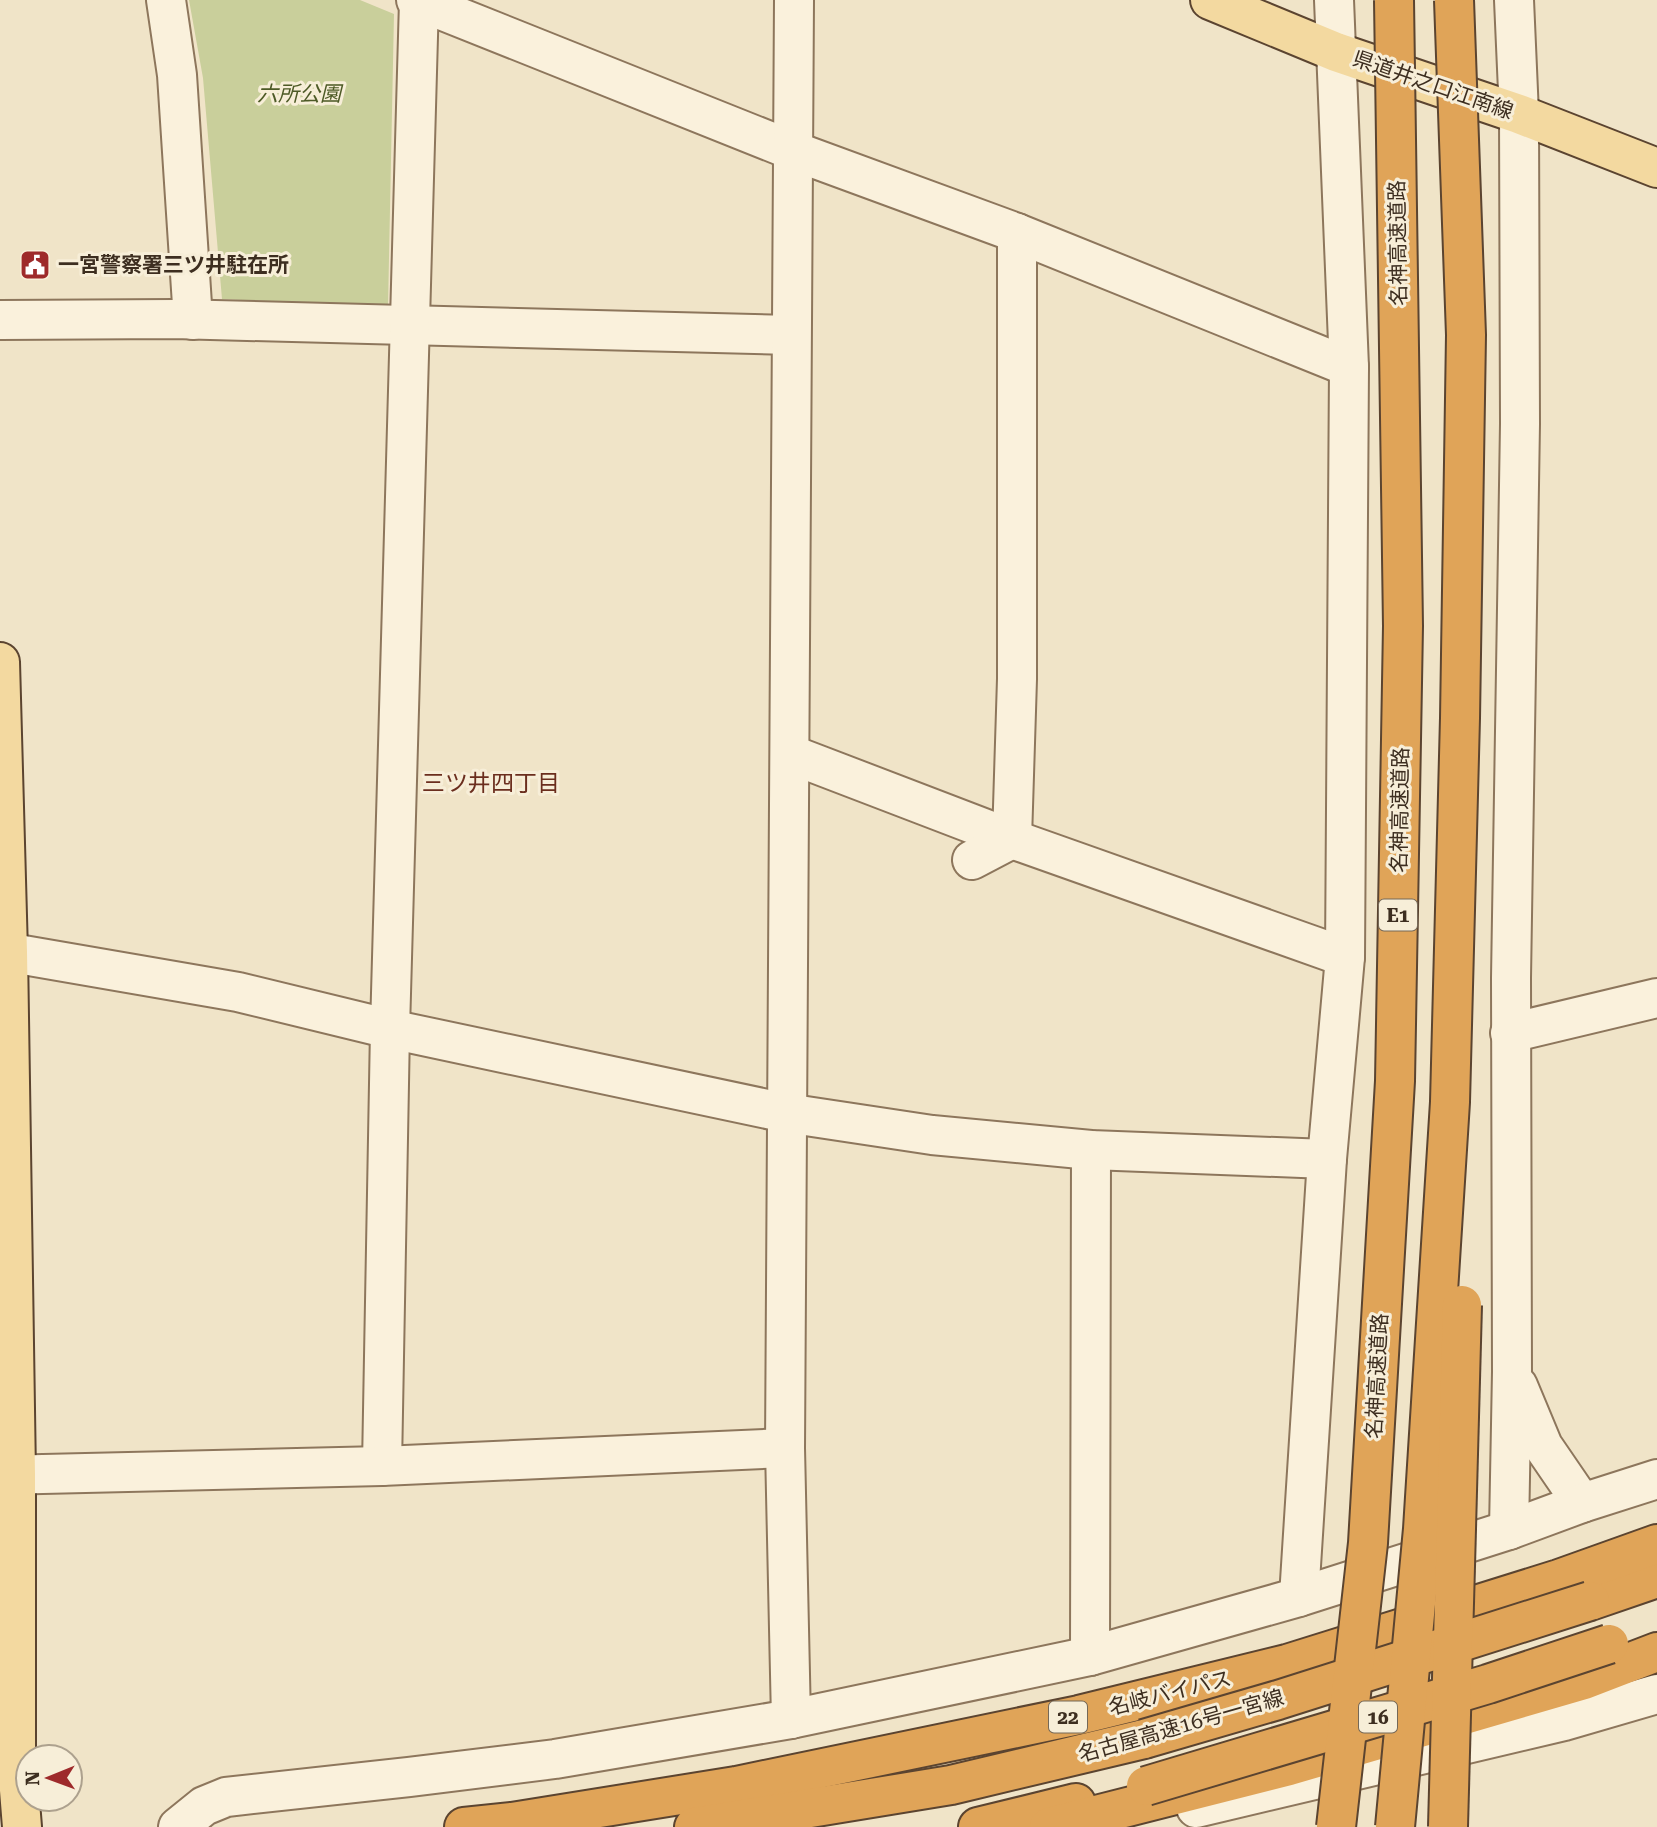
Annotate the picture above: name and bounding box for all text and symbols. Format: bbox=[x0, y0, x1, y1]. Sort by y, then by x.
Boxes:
street label: 県道井之口江南線 bbox=[1350, 46, 1516, 124]
park label: 六所公園 bbox=[257, 82, 344, 106]
street label: 名神高速道路 bbox=[1385, 180, 1411, 306]
public building icon: 一宮警察署三ツ井駐在所 bbox=[18, 248, 52, 282]
place label: 一宮警察署三ツ井駐在所 bbox=[58, 253, 289, 277]
street label: 名神高速道路 bbox=[1387, 747, 1413, 873]
district label: 三ツ井四丁目 bbox=[422, 770, 560, 797]
road number: E1 bbox=[1379, 900, 1417, 931]
street label: 名神高速道路 bbox=[1362, 1312, 1392, 1440]
street label: 名岐バイパス bbox=[1106, 1666, 1234, 1720]
street label: 名古屋高速16号一宮線 bbox=[1076, 1685, 1286, 1767]
road number: 22 bbox=[1049, 1702, 1087, 1732]
road number: 16 bbox=[1359, 1702, 1397, 1732]
north arrow bbox=[14, 1743, 84, 1813]
text: N bbox=[21, 1770, 44, 1786]

